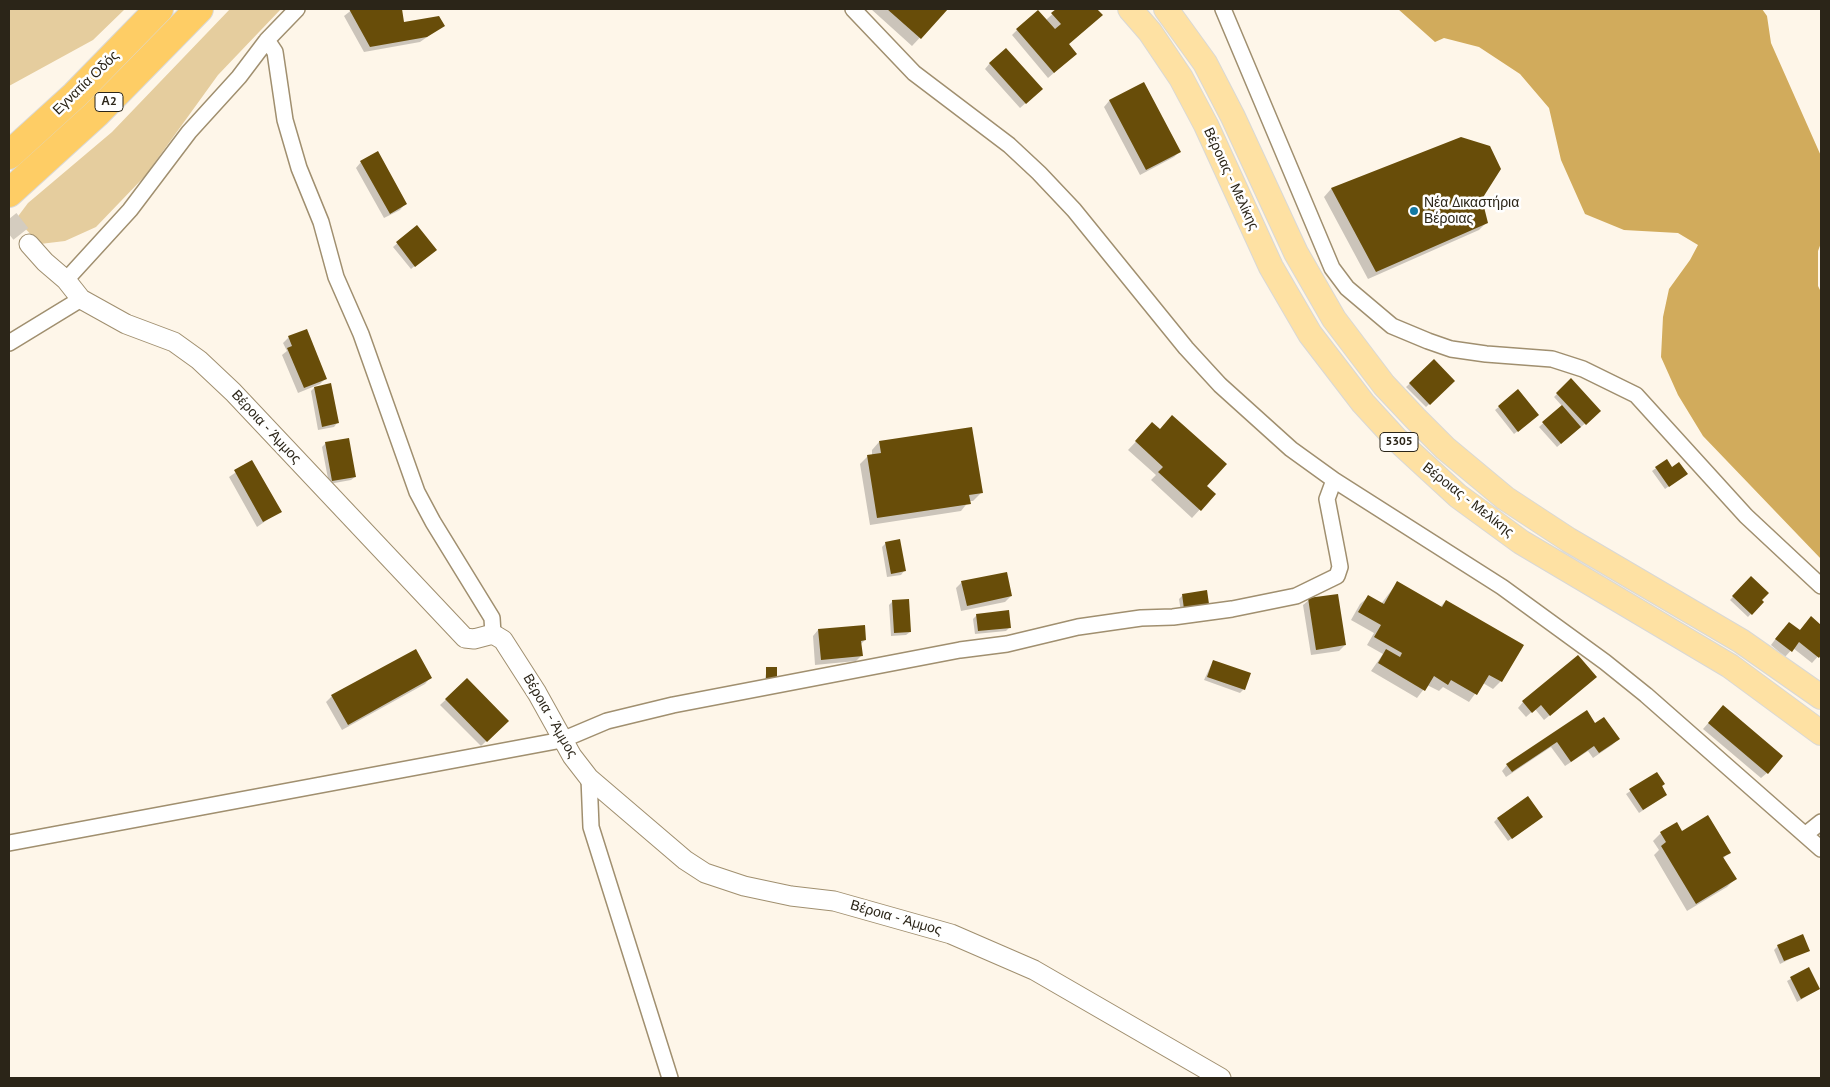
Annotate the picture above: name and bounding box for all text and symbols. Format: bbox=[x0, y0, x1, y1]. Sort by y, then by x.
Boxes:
street label: Εγνατία Οδός bbox=[50, 47, 122, 119]
road number: Α2 bbox=[95, 92, 123, 111]
street label: Βέροιας - Μελίκης bbox=[1200, 125, 1262, 233]
place label: Νέα Δικαστήρια Βέροιας bbox=[1424, 195, 1519, 228]
marker: Νέα Δικαστήρια Βέροιας bbox=[1408, 205, 1420, 217]
street label: Βέροια - Άμμος bbox=[228, 387, 304, 467]
road number: 5305 bbox=[1380, 432, 1418, 452]
street label: Βέροιας - Μελίκης bbox=[1419, 459, 1517, 541]
street label: Βέροια - Άμμος bbox=[519, 671, 581, 761]
street label: Βέροια - Άμμος bbox=[848, 897, 944, 939]

